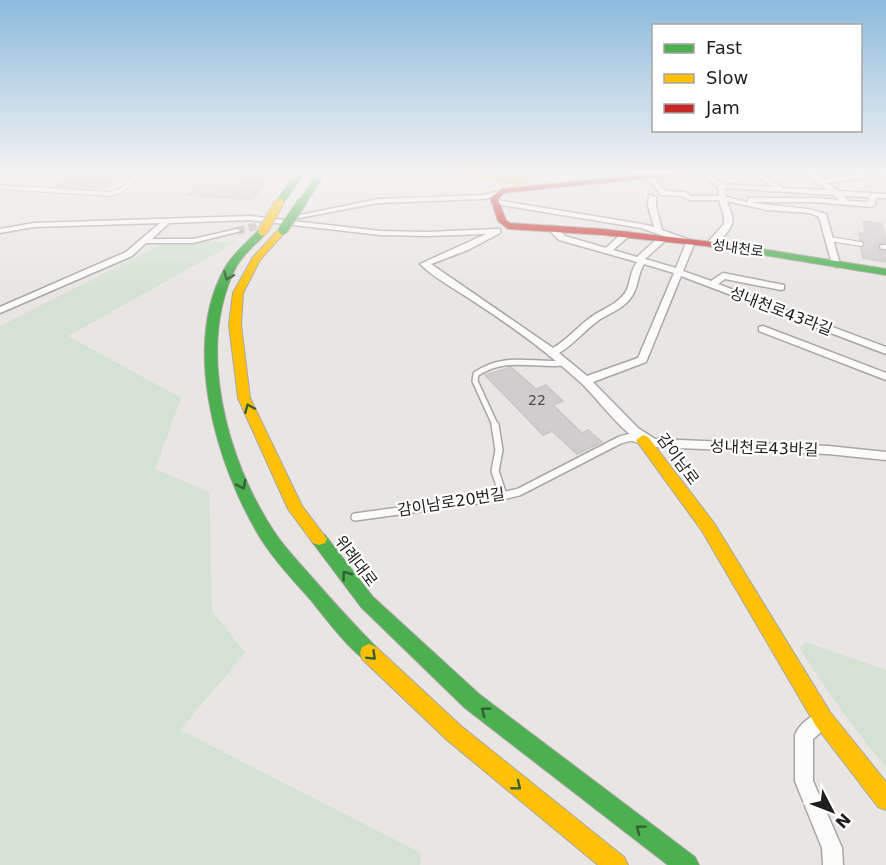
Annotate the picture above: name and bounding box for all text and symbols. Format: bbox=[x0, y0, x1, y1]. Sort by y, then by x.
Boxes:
legend bbox=[652, 24, 862, 132]
text: Fast bbox=[706, 37, 742, 58]
text: Slow bbox=[706, 67, 748, 88]
text: Jam bbox=[705, 97, 740, 118]
street label: 성내천로 bbox=[711, 236, 765, 260]
one-way arrow bbox=[223, 270, 235, 281]
street label: 성내천로43라길 bbox=[727, 283, 835, 339]
house number: 22 bbox=[528, 392, 546, 408]
one-way arrow bbox=[244, 403, 256, 414]
street label: 감이남로 bbox=[653, 430, 703, 489]
street label: 성내천로43바길 bbox=[709, 437, 819, 459]
one-way arrow bbox=[235, 479, 246, 490]
street label: 감이남로20번길 bbox=[396, 484, 506, 520]
street label: 위례대로 bbox=[331, 532, 381, 590]
one-way arrow bbox=[343, 571, 354, 582]
one-way arrow bbox=[365, 649, 375, 660]
one-way arrow bbox=[481, 707, 492, 718]
one-way arrow bbox=[510, 778, 521, 789]
north arrow bbox=[802, 781, 862, 841]
text: N bbox=[831, 809, 854, 832]
one-way arrow bbox=[636, 826, 647, 837]

